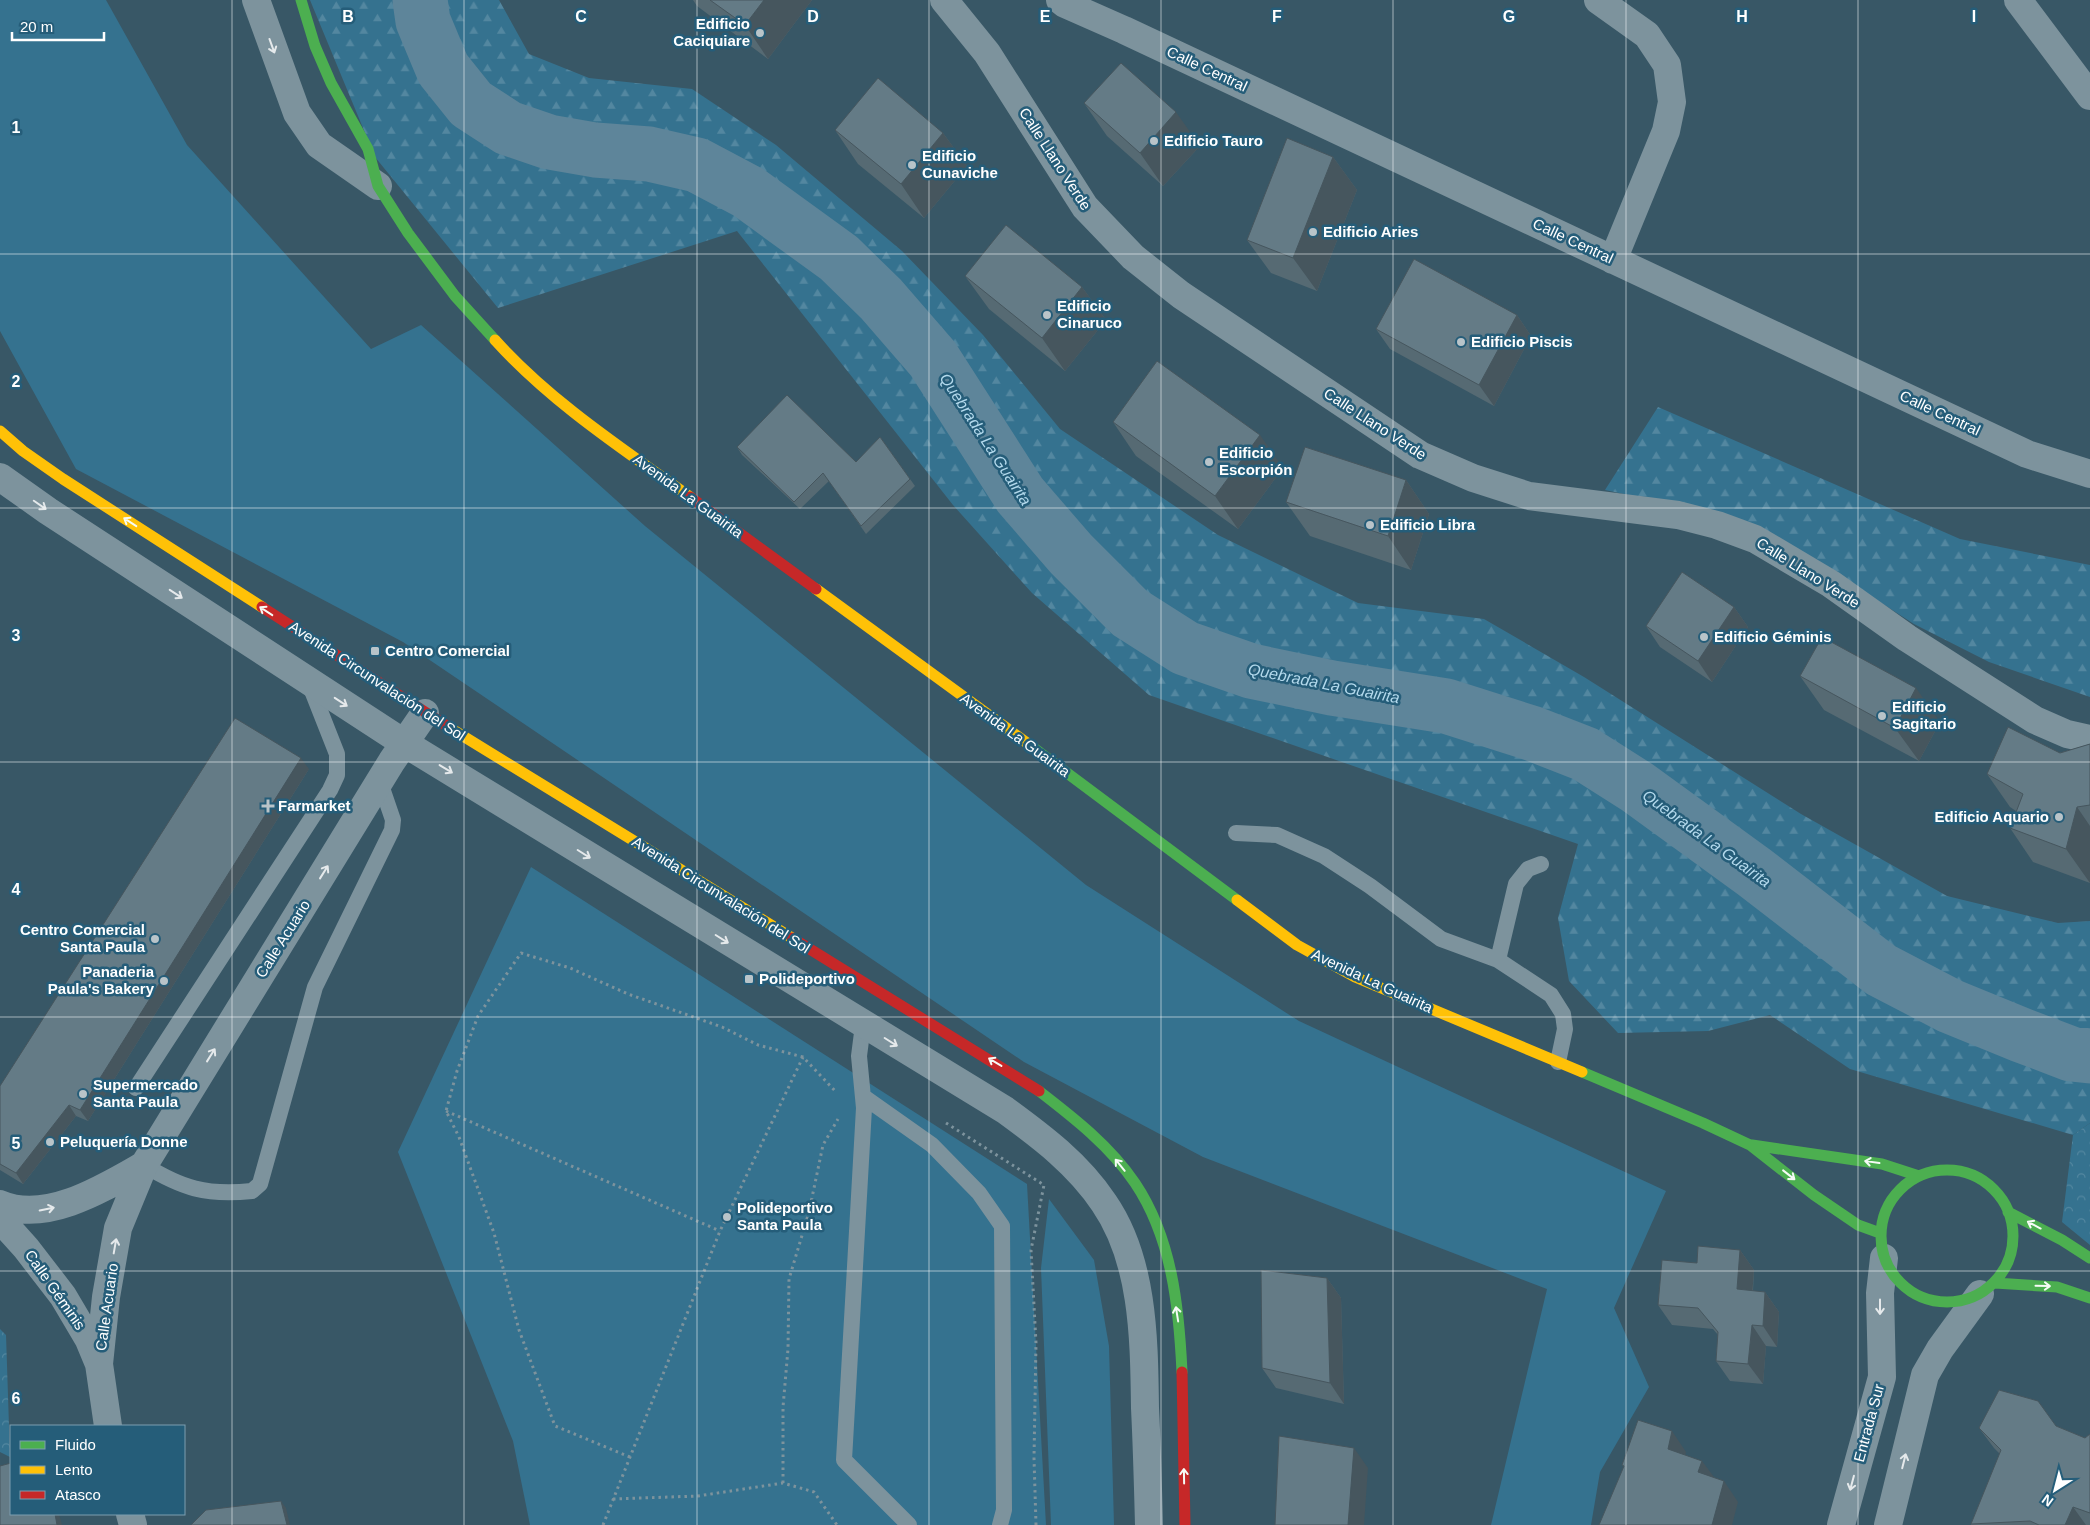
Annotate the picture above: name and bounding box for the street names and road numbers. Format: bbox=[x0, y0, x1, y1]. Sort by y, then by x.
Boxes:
street label: Calle Central bbox=[1164, 43, 1250, 95]
street label: Calle Llano Verde bbox=[1016, 104, 1095, 213]
street label: Calle Central bbox=[1530, 215, 1616, 267]
street label: Calle Llano Verde bbox=[1321, 384, 1430, 463]
street label: Calle Central bbox=[1897, 387, 1983, 439]
street label: Avenida La Guairita bbox=[630, 450, 747, 541]
street label: Calle Llano Verde bbox=[1754, 534, 1863, 611]
street label: Avenida Circunvalación del Sol bbox=[286, 617, 469, 744]
street label: Avenida La Guairita bbox=[957, 689, 1074, 780]
street label: Avenida Circunvalación del Sol bbox=[629, 833, 813, 957]
street label: Calle Acuario bbox=[252, 897, 313, 981]
street label: Avenida La Guairita bbox=[1309, 945, 1436, 1016]
street label: Calle Géminis bbox=[22, 1247, 89, 1333]
street label: Calle Acuario bbox=[92, 1262, 121, 1352]
street label: Entrada Sur bbox=[1850, 1382, 1887, 1464]

